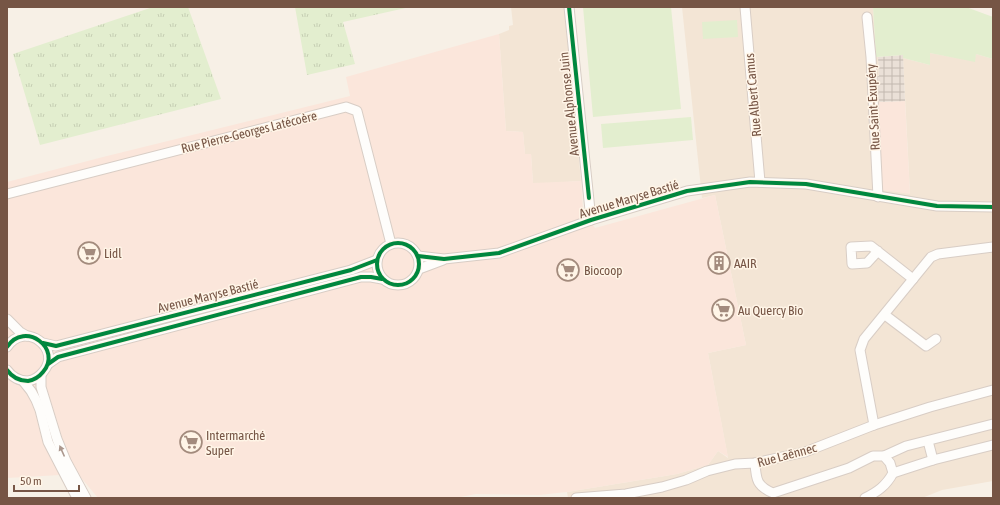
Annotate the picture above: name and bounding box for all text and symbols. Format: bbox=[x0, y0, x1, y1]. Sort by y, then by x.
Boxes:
street label: Avenue Alphonse Juin bbox=[556, 51, 582, 157]
street label: Rue Albert Camus bbox=[742, 52, 764, 137]
street label: Rue Saint-Exupéry bbox=[863, 63, 883, 151]
street label: Rue Pierre-Georges Latécoère bbox=[180, 108, 318, 156]
street label: Avenue Maryse Bastié bbox=[577, 177, 681, 221]
supermarket icon: Lidl bbox=[76, 240, 102, 266]
place label: Lidl bbox=[104, 246, 122, 261]
building icon: AAIR bbox=[706, 250, 732, 276]
place label: AAIR bbox=[734, 256, 757, 271]
supermarket icon: Biocoop bbox=[555, 257, 581, 283]
place label: Biocoop bbox=[584, 263, 622, 278]
street label: Avenue Maryse Bastié bbox=[156, 276, 260, 316]
supermarket icon: Au Quercy Bio bbox=[710, 297, 736, 323]
place label: Au Quercy Bio bbox=[738, 303, 803, 318]
place label: Intermarché Super bbox=[206, 428, 265, 458]
supermarket icon: Intermarché Super bbox=[178, 429, 204, 455]
street label: Rue Laënnec bbox=[756, 440, 818, 470]
one-way arrow bbox=[59, 445, 65, 456]
scale bar bbox=[14, 467, 79, 493]
text: 50 m bbox=[20, 474, 42, 488]

